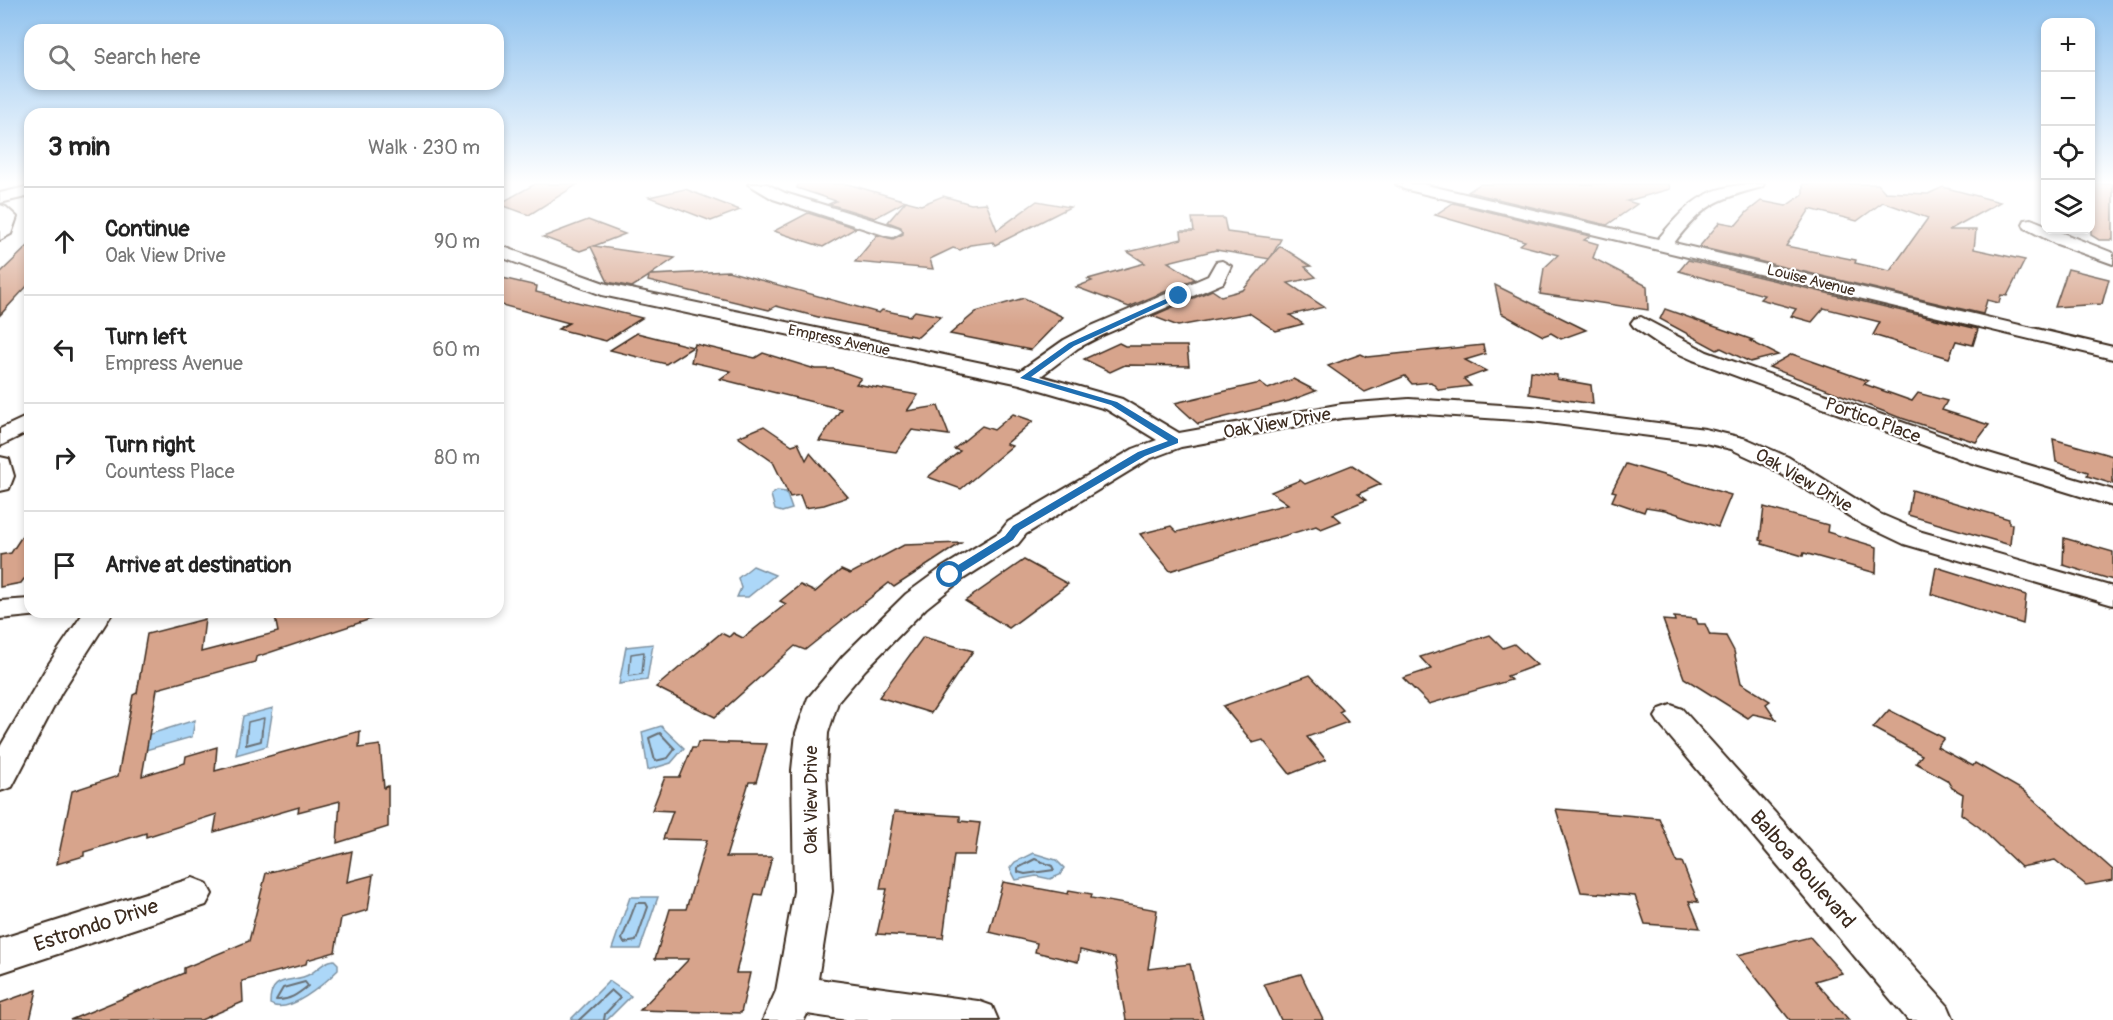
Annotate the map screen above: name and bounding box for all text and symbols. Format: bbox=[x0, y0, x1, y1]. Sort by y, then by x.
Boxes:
map controls bbox=[2041, 18, 2095, 234]
button: + bbox=[2041, 18, 2095, 72]
search box bbox=[24, 24, 504, 90]
icon: search bbox=[45, 41, 78, 74]
text: Search here bbox=[93, 43, 200, 71]
button: − bbox=[2041, 72, 2095, 126]
button: locate bbox=[2041, 126, 2095, 180]
text: 3 min bbox=[48, 131, 110, 163]
text: Walk · 230 m bbox=[368, 135, 480, 160]
button: layers bbox=[2041, 180, 2095, 234]
text: Continue bbox=[105, 215, 189, 243]
icon: ahead bbox=[48, 225, 81, 258]
text: 90 m bbox=[434, 229, 480, 254]
text: Oak View Drive bbox=[105, 243, 226, 268]
street label: Louise Avenue bbox=[1765, 260, 1858, 301]
route end bbox=[1165, 282, 1191, 308]
street label: Empress Avenue bbox=[786, 320, 892, 361]
text: Turn left bbox=[105, 323, 187, 351]
icon: left bbox=[48, 333, 81, 366]
text: 60 m bbox=[433, 337, 480, 362]
text: Empress Avenue bbox=[105, 351, 243, 376]
street label: Portico Place bbox=[1822, 393, 1924, 448]
street label: Oak View Drive bbox=[1222, 403, 1333, 444]
text: Turn right bbox=[105, 431, 195, 459]
icon: right bbox=[48, 441, 81, 474]
street label: Oak View Drive bbox=[1751, 443, 1857, 518]
text: 80 m bbox=[434, 445, 480, 470]
text: Countess Place bbox=[105, 459, 235, 484]
icon: arrive bbox=[48, 549, 81, 582]
text: Arrive at destination bbox=[105, 551, 291, 579]
route start bbox=[936, 561, 962, 587]
street label: Oak View Drive bbox=[800, 746, 823, 854]
street label: Balboa Boulevard bbox=[1744, 805, 1861, 934]
street label: Estrondo Drive bbox=[30, 892, 162, 958]

